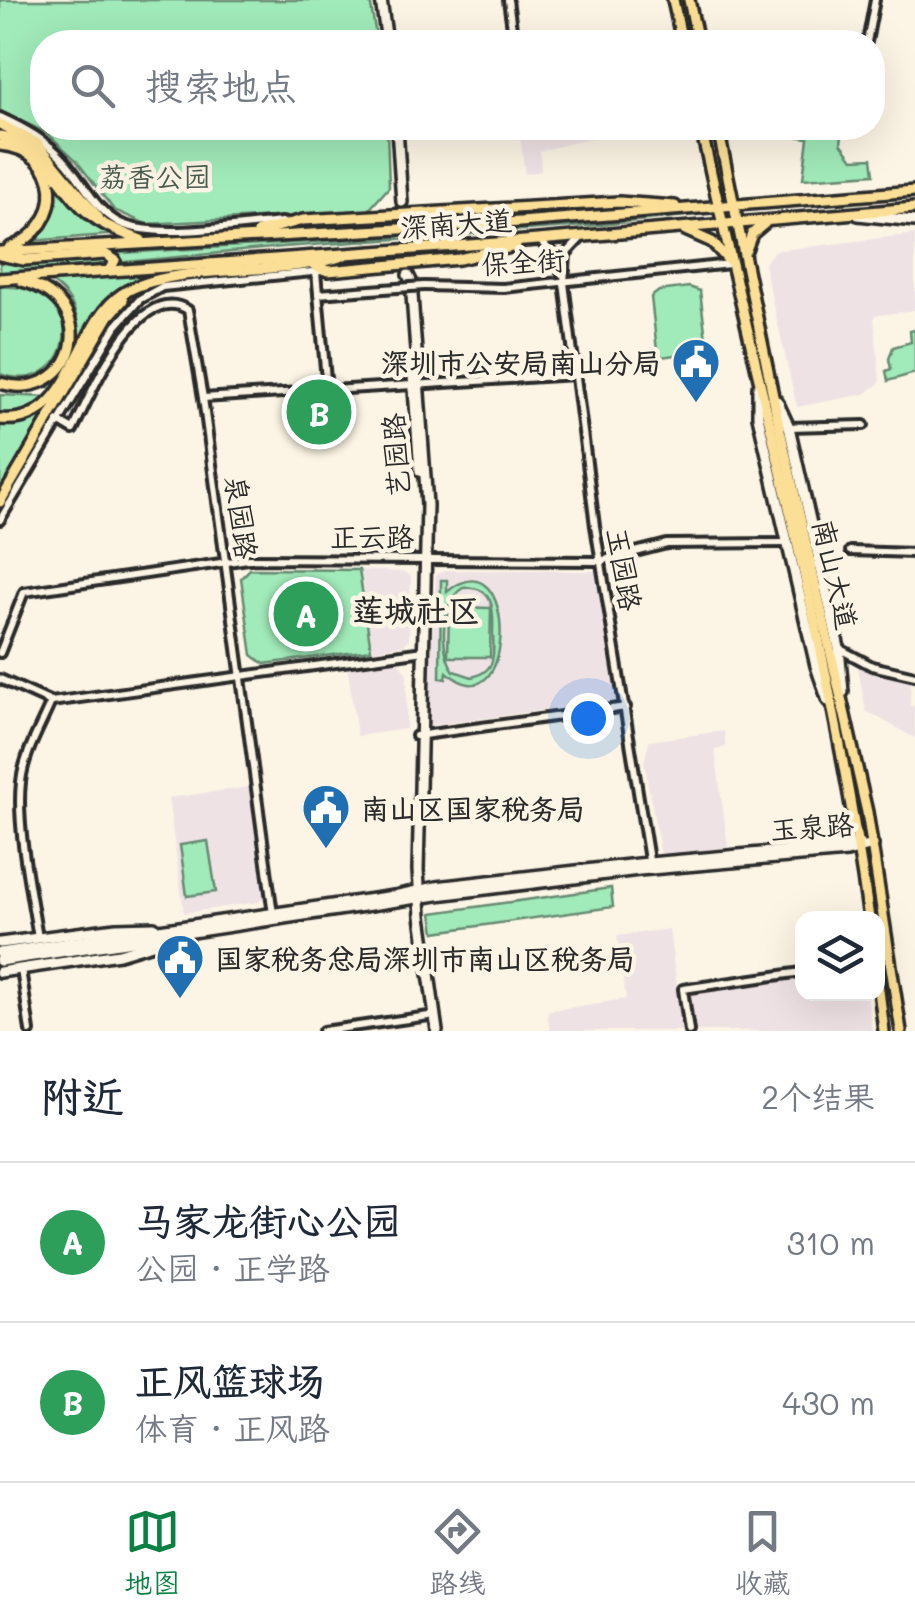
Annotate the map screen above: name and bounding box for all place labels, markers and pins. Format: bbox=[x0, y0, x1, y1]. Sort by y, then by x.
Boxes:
public building icon: 深圳市公安局南山分局 bbox=[670, 336, 722, 404]
place label: 深圳市公安局南山分局 bbox=[381, 344, 661, 380]
pin: B bbox=[286, 374, 352, 450]
pin: A bbox=[274, 576, 338, 652]
public building icon: 南山区国家税务局 bbox=[300, 782, 352, 850]
place label: 南山区国家税务局 bbox=[361, 790, 585, 826]
public building icon: 国家税务总局深圳市南山区税务局 bbox=[154, 932, 206, 1000]
place label: 国家税务总局深圳市南山区税务局 bbox=[215, 940, 635, 976]

